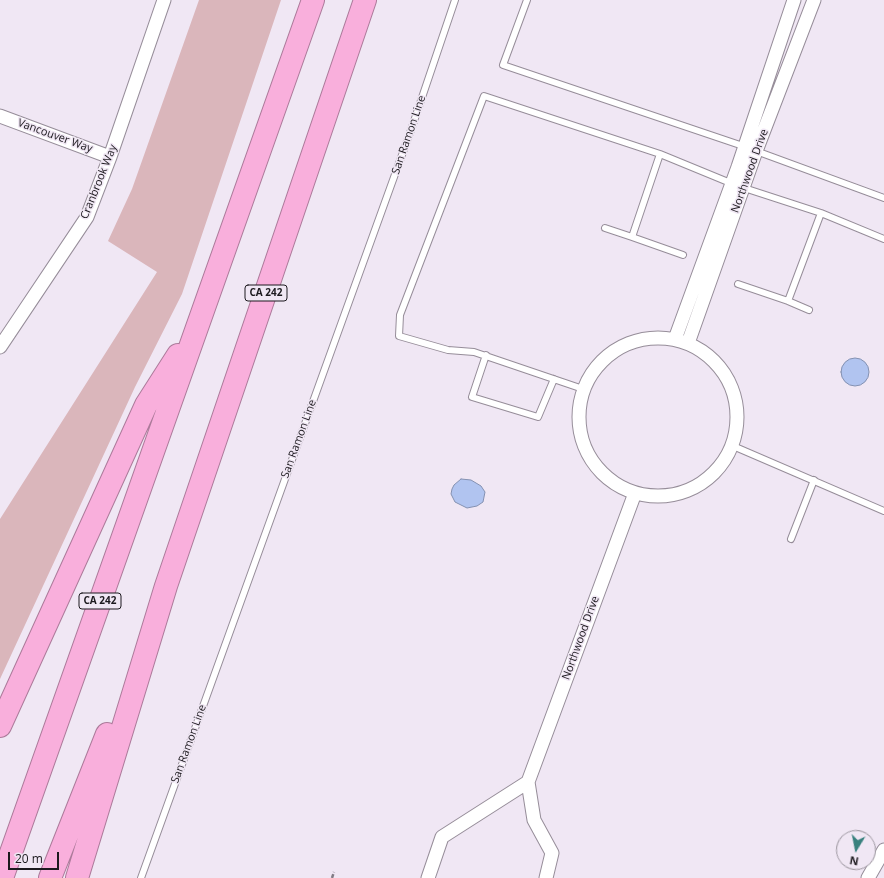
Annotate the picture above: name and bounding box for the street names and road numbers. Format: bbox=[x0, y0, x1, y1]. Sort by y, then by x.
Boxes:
street label: San Ramon Line bbox=[389, 94, 429, 176]
street label: Vancouver Way bbox=[16, 116, 94, 156]
street label: Northwood Drive bbox=[729, 127, 771, 215]
street label: Cranbrook Way bbox=[78, 143, 120, 221]
road number: CA 242 bbox=[245, 285, 287, 301]
street label: San Ramon Line bbox=[279, 398, 319, 480]
road number: CA 242 bbox=[79, 593, 121, 609]
street label: Northwood Drive bbox=[560, 594, 602, 682]
street label: San Ramon Line bbox=[169, 703, 209, 785]

